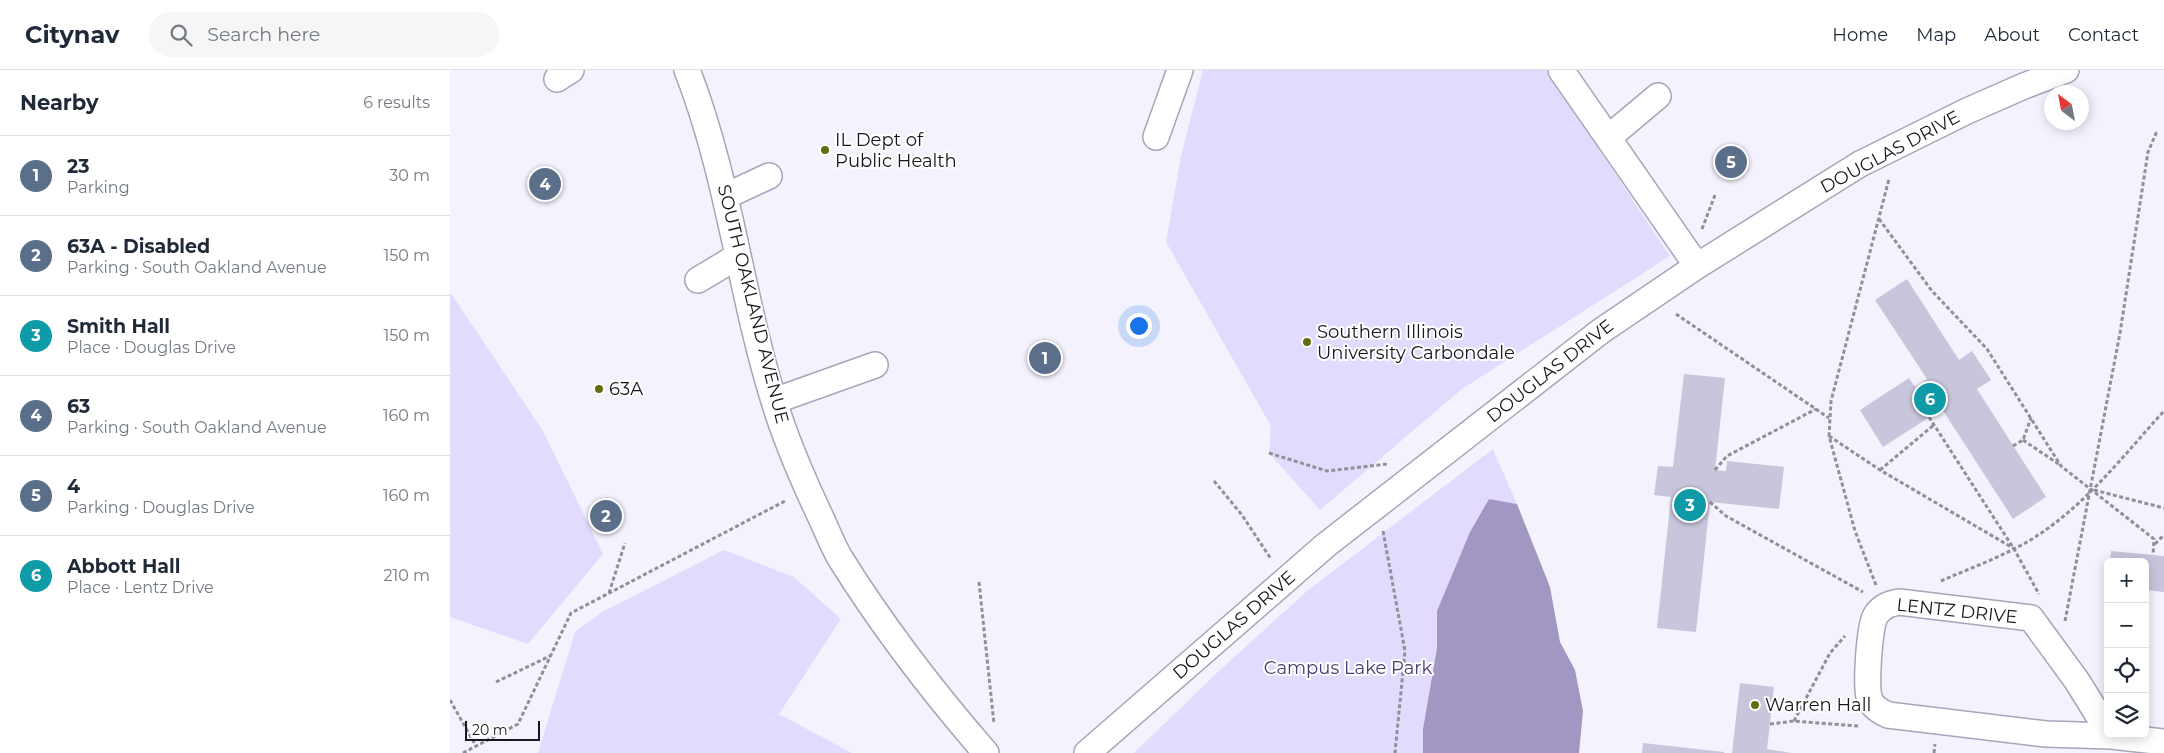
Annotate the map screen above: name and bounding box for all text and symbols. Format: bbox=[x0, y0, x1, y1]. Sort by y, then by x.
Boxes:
search box bbox=[149, 12, 499, 57]
text: Citynav bbox=[25, 20, 119, 49]
icon: search bbox=[167, 21, 195, 49]
text: Search here bbox=[207, 23, 320, 46]
text: Home bbox=[1832, 24, 1888, 46]
text: Map bbox=[1916, 24, 1956, 46]
text: About bbox=[1984, 24, 2040, 46]
text: Contact bbox=[2068, 24, 2139, 46]
north arrow bbox=[2044, 85, 2089, 130]
text: Nearby bbox=[20, 90, 99, 115]
text: 6 results bbox=[363, 93, 430, 112]
street label: DOUGLAS DRIVE bbox=[1816, 106, 1964, 198]
place label: IL Dept of Public Health bbox=[835, 129, 957, 172]
pin: 5 bbox=[1715, 143, 1747, 181]
marker: IL Dept of Public Health bbox=[819, 144, 831, 156]
text: 23 bbox=[67, 155, 89, 178]
pin: 4 bbox=[529, 165, 561, 203]
text: 1 bbox=[33, 166, 39, 185]
text: 30 m bbox=[389, 166, 430, 185]
text: Parking bbox=[67, 178, 130, 197]
street label: SOUTH OAKLAND AVENUE bbox=[713, 182, 793, 426]
text: 63A - Disabled bbox=[67, 235, 210, 258]
text: 2 bbox=[31, 246, 41, 265]
text: 150 m bbox=[383, 246, 430, 265]
text: Parking · South Oakland Avenue bbox=[67, 258, 327, 277]
your location bbox=[1126, 313, 1152, 339]
text: Smith Hall bbox=[67, 315, 170, 338]
street label: DOUGLAS DRIVE bbox=[1482, 315, 1618, 427]
place label: Southern Illinois University Carbondale bbox=[1317, 321, 1515, 364]
text: 3 bbox=[31, 326, 41, 345]
text: 150 m bbox=[383, 326, 430, 345]
marker: Southern Illinois University Carbondale bbox=[1301, 336, 1313, 348]
text: Place · Douglas Drive bbox=[67, 338, 236, 357]
pin: 1 bbox=[1029, 339, 1061, 377]
place label: 63A bbox=[609, 378, 643, 400]
pin: 6 bbox=[1914, 380, 1946, 418]
marker: 63A bbox=[593, 383, 605, 395]
text: 63 bbox=[67, 395, 90, 418]
text: 4 bbox=[30, 406, 42, 425]
text: 160 m bbox=[383, 406, 430, 425]
text: Parking · South Oakland Avenue bbox=[67, 418, 327, 437]
text: 4 bbox=[67, 475, 80, 498]
text: 5 bbox=[31, 486, 41, 505]
text: 160 m bbox=[383, 486, 430, 505]
pin: 3 bbox=[1674, 486, 1706, 524]
pin: 2 bbox=[590, 497, 622, 535]
text: Parking · Douglas Drive bbox=[67, 498, 255, 517]
text: Abbott Hall bbox=[67, 555, 180, 578]
map controls bbox=[2104, 558, 2149, 738]
button: + bbox=[2104, 558, 2149, 603]
text: 6 bbox=[31, 566, 41, 585]
text: 210 m bbox=[383, 566, 430, 585]
street label: DOUGLAS DRIVE bbox=[1168, 566, 1300, 684]
text: Place · Lentz Drive bbox=[67, 578, 214, 597]
street label: LENTZ DRIVE bbox=[1895, 594, 2019, 628]
button: − bbox=[2104, 603, 2149, 648]
button: locate bbox=[2104, 648, 2149, 693]
park label: Campus Lake Park bbox=[1264, 657, 1432, 679]
button: layers bbox=[2104, 693, 2149, 738]
place label: Warren Hall bbox=[1765, 694, 1871, 716]
marker: Warren Hall bbox=[1749, 699, 1761, 711]
scale bar bbox=[465, 718, 540, 741]
text: 20 m bbox=[472, 721, 508, 739]

